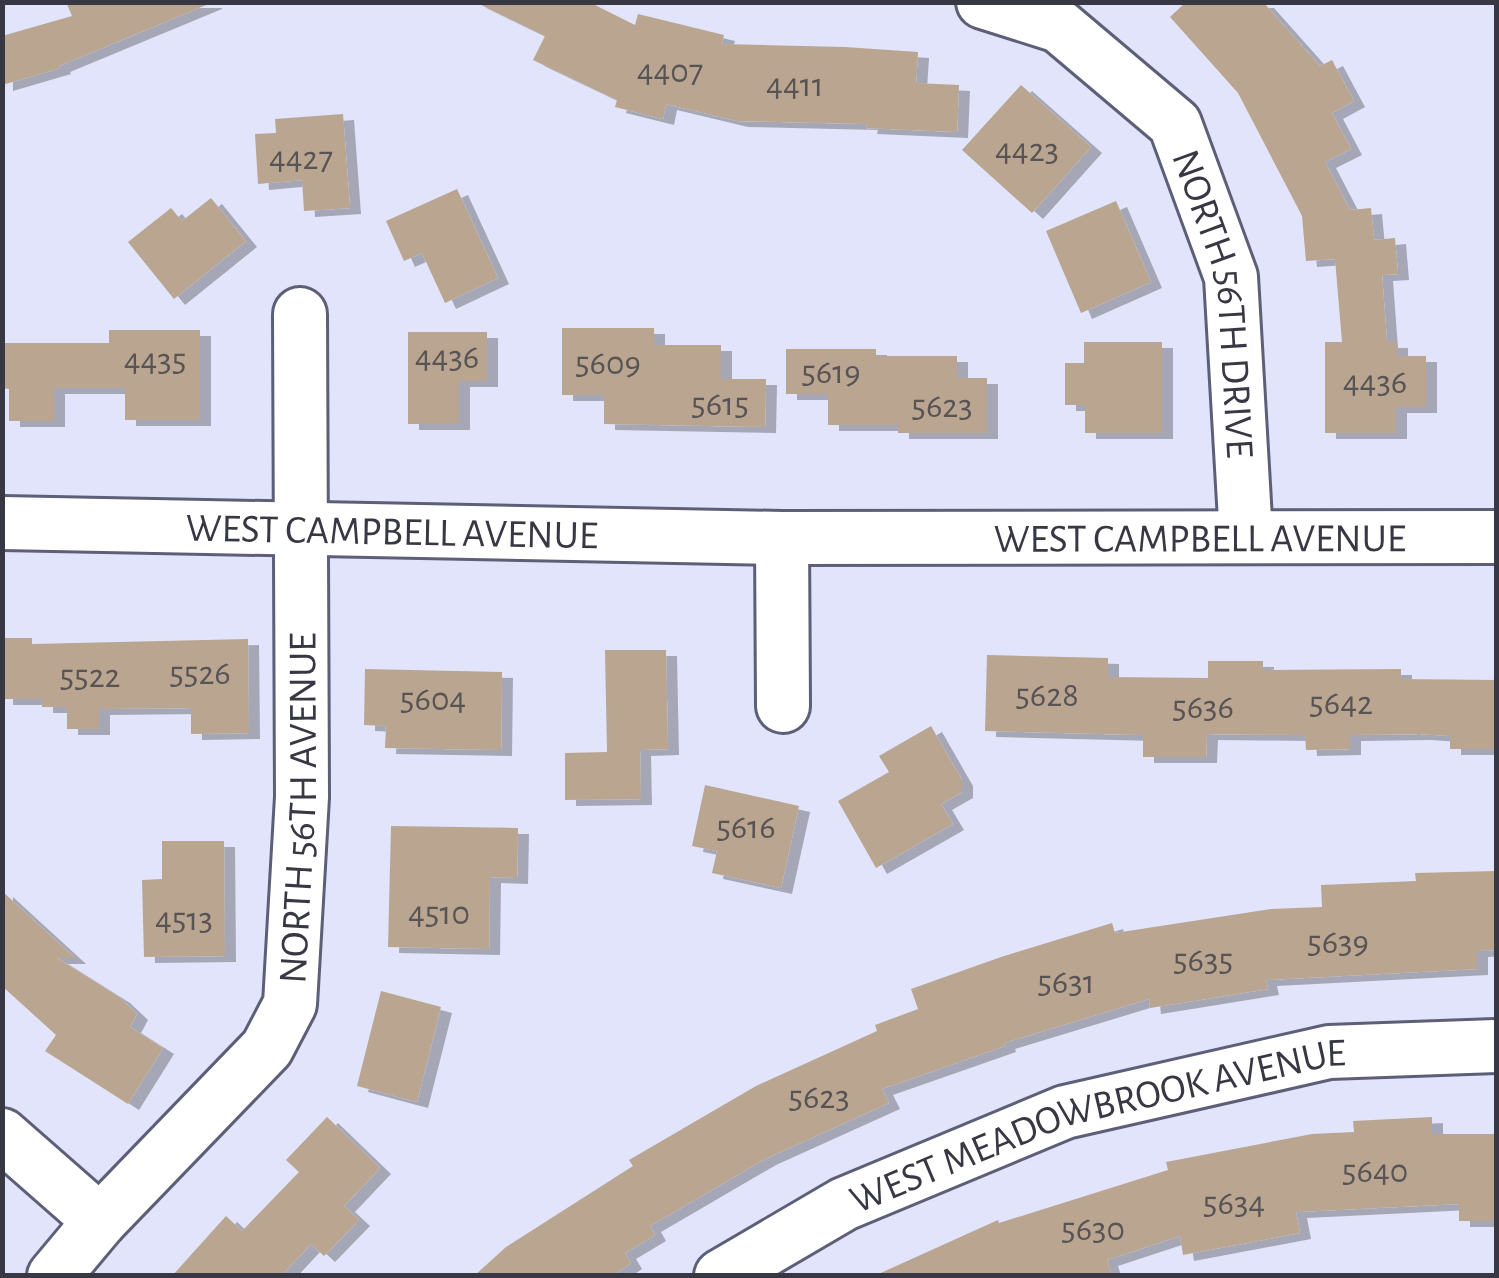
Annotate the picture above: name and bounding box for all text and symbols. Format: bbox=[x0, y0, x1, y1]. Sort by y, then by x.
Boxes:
house number: 4407 bbox=[637, 54, 703, 89]
house number: 4411 bbox=[766, 68, 824, 103]
house number: 4423 bbox=[995, 133, 1059, 168]
house number: 4427 bbox=[269, 141, 333, 176]
street label: NORTH 56TH DRIVE bbox=[1164, 145, 1259, 459]
house number: 4436 bbox=[415, 340, 479, 375]
house number: 4435 bbox=[124, 343, 186, 378]
house number: 5609 bbox=[575, 346, 641, 381]
house number: 5619 bbox=[801, 355, 861, 390]
house number: 4436 bbox=[1343, 365, 1407, 400]
house number: 5615 bbox=[691, 387, 749, 422]
house number: 5623 bbox=[911, 389, 973, 424]
street label: WEST CAMPBELL AVENUE bbox=[185, 509, 598, 556]
street label: WEST CAMPBELL AVENUE bbox=[994, 519, 1406, 560]
street label: NORTH 56TH AVENUE bbox=[273, 632, 324, 985]
house number: 5526 bbox=[169, 656, 231, 691]
house number: 5522 bbox=[59, 659, 121, 694]
house number: 5628 bbox=[1015, 678, 1079, 713]
house number: 5604 bbox=[400, 682, 466, 717]
house number: 5642 bbox=[1309, 686, 1373, 721]
house number: 5636 bbox=[1172, 690, 1234, 725]
house number: 5616 bbox=[716, 810, 776, 845]
house number: 4510 bbox=[408, 896, 470, 931]
house number: 4513 bbox=[155, 902, 213, 937]
house number: 5639 bbox=[1307, 925, 1369, 960]
house number: 5635 bbox=[1173, 943, 1233, 978]
house number: 5631 bbox=[1037, 965, 1095, 1000]
street label: WEST MEADOWBROOK AVENUE bbox=[845, 1033, 1346, 1221]
house number: 5623 bbox=[788, 1080, 850, 1115]
house number: 5640 bbox=[1342, 1154, 1408, 1189]
house number: 5634 bbox=[1203, 1186, 1265, 1221]
house number: 5630 bbox=[1061, 1212, 1125, 1247]

